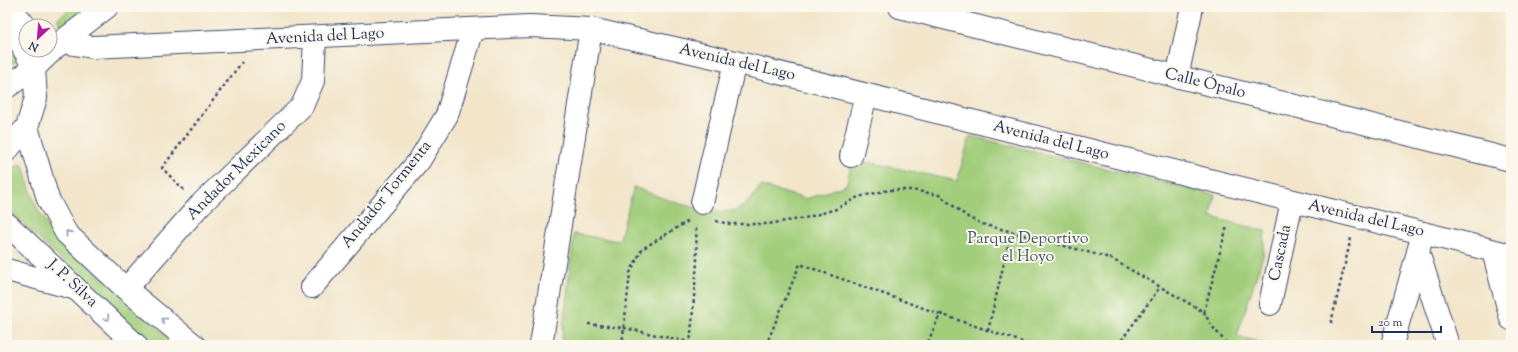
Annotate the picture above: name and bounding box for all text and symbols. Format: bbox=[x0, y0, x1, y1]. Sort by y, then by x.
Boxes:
north arrow bbox=[18, 18, 58, 58]
street label: Avenida del Lago bbox=[265, 22, 385, 52]
text: N bbox=[26, 37, 42, 56]
street label: Avenida del Lago bbox=[677, 38, 798, 88]
street label: Calle Ópalo bbox=[1162, 62, 1248, 105]
street label: Avenida del Lago bbox=[991, 115, 1112, 167]
street label: Andador Mexicano bbox=[182, 116, 292, 226]
street label: Andador Tormenta bbox=[336, 136, 438, 254]
street label: Avenida del Lago bbox=[1306, 194, 1427, 244]
street label: Cascada bbox=[1264, 222, 1298, 283]
park label: Parque Deportivo el Hoyo bbox=[967, 228, 1089, 269]
one-way arrow bbox=[66, 230, 73, 238]
street label: J. P. Silva bbox=[41, 254, 103, 314]
scale bar bbox=[1372, 308, 1441, 334]
one-way arrow bbox=[102, 313, 110, 320]
text: 20 m bbox=[1378, 314, 1403, 332]
one-way arrow bbox=[161, 318, 169, 325]

